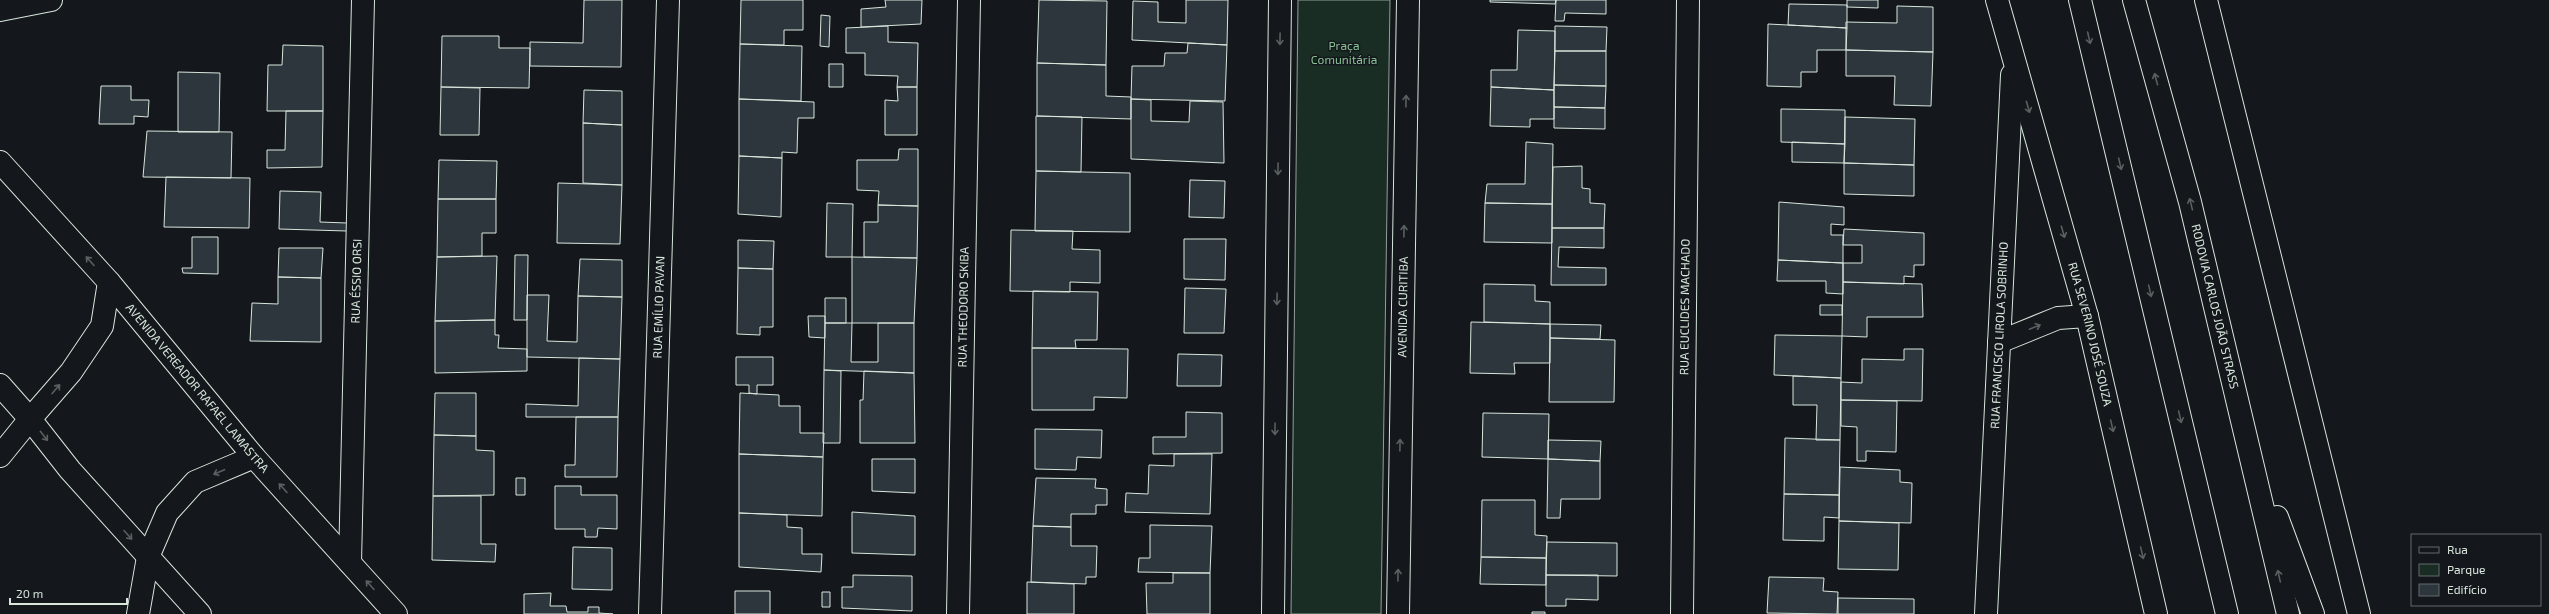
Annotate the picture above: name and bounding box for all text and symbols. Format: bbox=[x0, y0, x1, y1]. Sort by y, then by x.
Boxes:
one-way arrow bbox=[2086, 31, 2094, 44]
one-way arrow bbox=[1276, 32, 1284, 45]
park label: Praça Comunitária bbox=[1311, 38, 1377, 66]
one-way arrow bbox=[2152, 73, 2159, 86]
one-way arrow bbox=[1402, 95, 1410, 108]
one-way arrow bbox=[2025, 101, 2032, 114]
one-way arrow bbox=[2116, 158, 2124, 171]
one-way arrow bbox=[1274, 162, 1282, 175]
one-way arrow bbox=[2186, 198, 2194, 211]
street label: RODOVIA CARLOS JOÃO STRASS bbox=[2189, 222, 2242, 390]
one-way arrow bbox=[1400, 225, 1408, 238]
one-way arrow bbox=[2060, 226, 2067, 239]
street label: RUA ÉSSIO ORSI bbox=[348, 239, 363, 324]
street label: RUA EUCLIDES MACHADO bbox=[1676, 239, 1692, 375]
street label: RUA FRANCISCO LIROLA SOBRINHO bbox=[1987, 241, 2010, 429]
street label: RUA THEODORO SKIBA bbox=[954, 246, 971, 368]
one-way arrow bbox=[86, 256, 95, 266]
street label: RUA EMÍLIO PAVAN bbox=[650, 256, 666, 358]
street label: AVENIDA CURITIBA bbox=[1394, 256, 1410, 358]
street label: RUA SEVERINO JOSÉ SOUZA bbox=[2066, 261, 2116, 408]
one-way arrow bbox=[2146, 284, 2154, 297]
one-way arrow bbox=[1273, 292, 1281, 305]
street label: AVENIDA VEREADOR RAFAEL LAMASTRA bbox=[124, 300, 273, 475]
one-way arrow bbox=[2028, 322, 2040, 330]
one-way arrow bbox=[51, 384, 60, 395]
one-way arrow bbox=[2176, 411, 2184, 424]
one-way arrow bbox=[2109, 419, 2117, 432]
one-way arrow bbox=[1271, 422, 1279, 435]
one-way arrow bbox=[39, 431, 48, 442]
one-way arrow bbox=[1397, 439, 1404, 452]
one-way arrow bbox=[213, 469, 225, 476]
one-way arrow bbox=[278, 483, 288, 493]
one-way arrow bbox=[124, 530, 133, 540]
legend bbox=[2411, 534, 2541, 606]
text: Rua bbox=[2447, 542, 2468, 556]
one-way arrow bbox=[2138, 546, 2146, 559]
text: Parque bbox=[2447, 562, 2485, 576]
one-way arrow bbox=[1394, 569, 1402, 582]
one-way arrow bbox=[2275, 570, 2282, 583]
scale bar bbox=[10, 580, 127, 606]
one-way arrow bbox=[365, 580, 374, 590]
text: Edifício bbox=[2447, 582, 2487, 596]
text: 20 m bbox=[16, 586, 43, 600]

